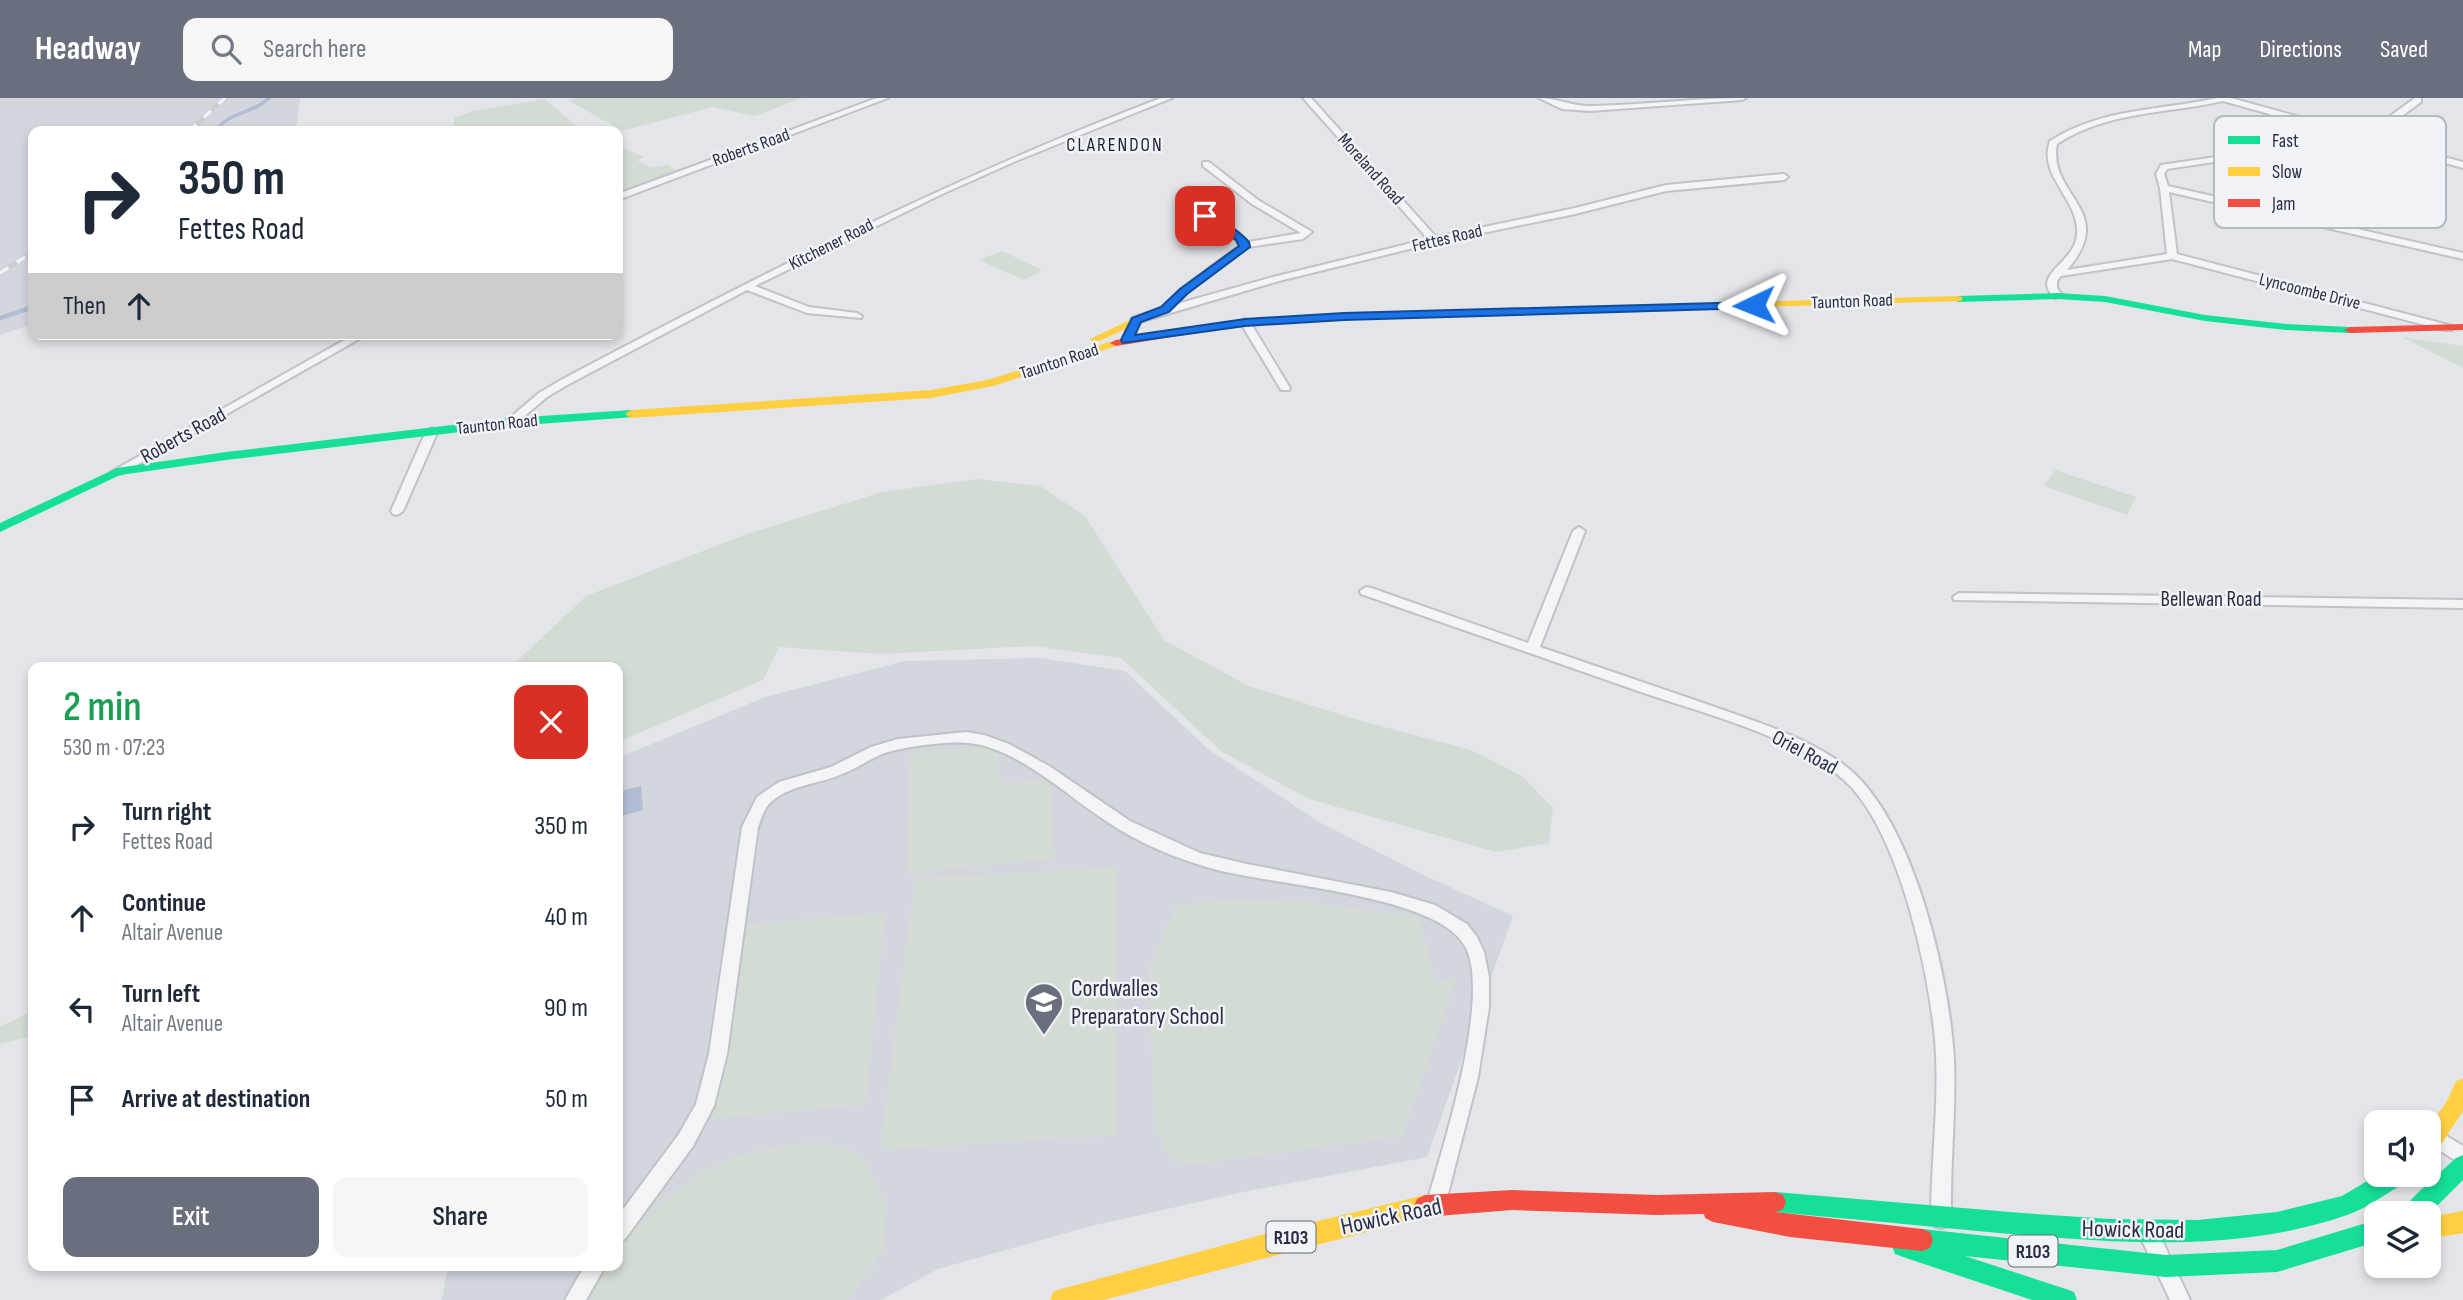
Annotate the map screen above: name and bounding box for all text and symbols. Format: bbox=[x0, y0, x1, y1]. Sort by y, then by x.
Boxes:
search box bbox=[183, 18, 673, 81]
text: Headway bbox=[35, 29, 141, 69]
icon: search bbox=[207, 30, 245, 68]
text: Search here bbox=[263, 34, 366, 65]
text: Map bbox=[2188, 35, 2221, 64]
text: Directions bbox=[2259, 35, 2342, 64]
text: Saved bbox=[2380, 35, 2428, 64]
legend bbox=[2214, 116, 2446, 228]
street label: Roberts Road bbox=[710, 124, 793, 171]
street label: Moreland Road bbox=[1333, 129, 1408, 209]
text: Fast bbox=[2272, 130, 2299, 153]
district label: CLARENDON bbox=[1066, 134, 1164, 157]
text: 350 m bbox=[178, 150, 285, 209]
icon: right bbox=[63, 154, 154, 245]
text: Slow bbox=[2272, 161, 2302, 184]
pin bbox=[1175, 186, 1235, 246]
text: Jam bbox=[2271, 193, 2295, 216]
icon: arrive bbox=[1186, 197, 1224, 235]
text: Fettes Road bbox=[178, 210, 304, 249]
street label: Kitchener Road bbox=[785, 214, 877, 275]
street label: Fettes Road bbox=[1410, 220, 1484, 257]
position arrow bbox=[1717, 268, 1791, 342]
street label: Lyncoombe Drive bbox=[2257, 269, 2363, 314]
icon: ahead bbox=[120, 287, 158, 325]
street label: Taunton Road bbox=[1811, 290, 1893, 313]
text: Then bbox=[63, 291, 106, 322]
street label: Taunton Road bbox=[1017, 339, 1101, 384]
street label: Roberts Road bbox=[136, 402, 230, 469]
street label: Taunton Road bbox=[455, 410, 539, 439]
street label: Bellewan Road bbox=[2161, 587, 2261, 612]
text: 2 min bbox=[63, 682, 142, 733]
button: close bbox=[514, 685, 588, 759]
street label: Oriel Road bbox=[1768, 725, 1842, 780]
text: 530 m · 07:23 bbox=[63, 734, 165, 762]
text: Turn right bbox=[122, 797, 211, 828]
icon: right bbox=[63, 808, 101, 846]
text: 350 m bbox=[534, 811, 588, 842]
text: Fettes Road bbox=[122, 828, 213, 856]
text: Continue bbox=[122, 888, 206, 919]
icon: ahead bbox=[63, 899, 101, 937]
text: 40 m bbox=[545, 902, 588, 933]
text: Altair Avenue bbox=[122, 919, 223, 947]
place label: Cordwalles Preparatory School bbox=[1071, 974, 1224, 1031]
text: Turn left bbox=[122, 979, 200, 1010]
school or university icon: Cordwalles Preparatory School bbox=[1023, 981, 1065, 1036]
icon: left bbox=[63, 990, 101, 1028]
text: 90 m bbox=[544, 993, 588, 1024]
text: Altair Avenue bbox=[122, 1010, 223, 1038]
icon: arrive bbox=[63, 1081, 101, 1119]
text: Arrive at destination bbox=[122, 1084, 310, 1115]
text: 50 m bbox=[545, 1084, 588, 1115]
map controls bbox=[2364, 1110, 2441, 1278]
button: sound bbox=[2364, 1110, 2441, 1187]
button: Exit bbox=[63, 1177, 319, 1257]
button: Share bbox=[333, 1177, 588, 1257]
street label: Howick Road bbox=[1338, 1192, 1444, 1241]
button: layers bbox=[2364, 1201, 2441, 1278]
street label: Howick Road bbox=[2081, 1214, 2185, 1245]
road number: R103 bbox=[1266, 1222, 1316, 1252]
road number: R103 bbox=[2008, 1236, 2058, 1266]

